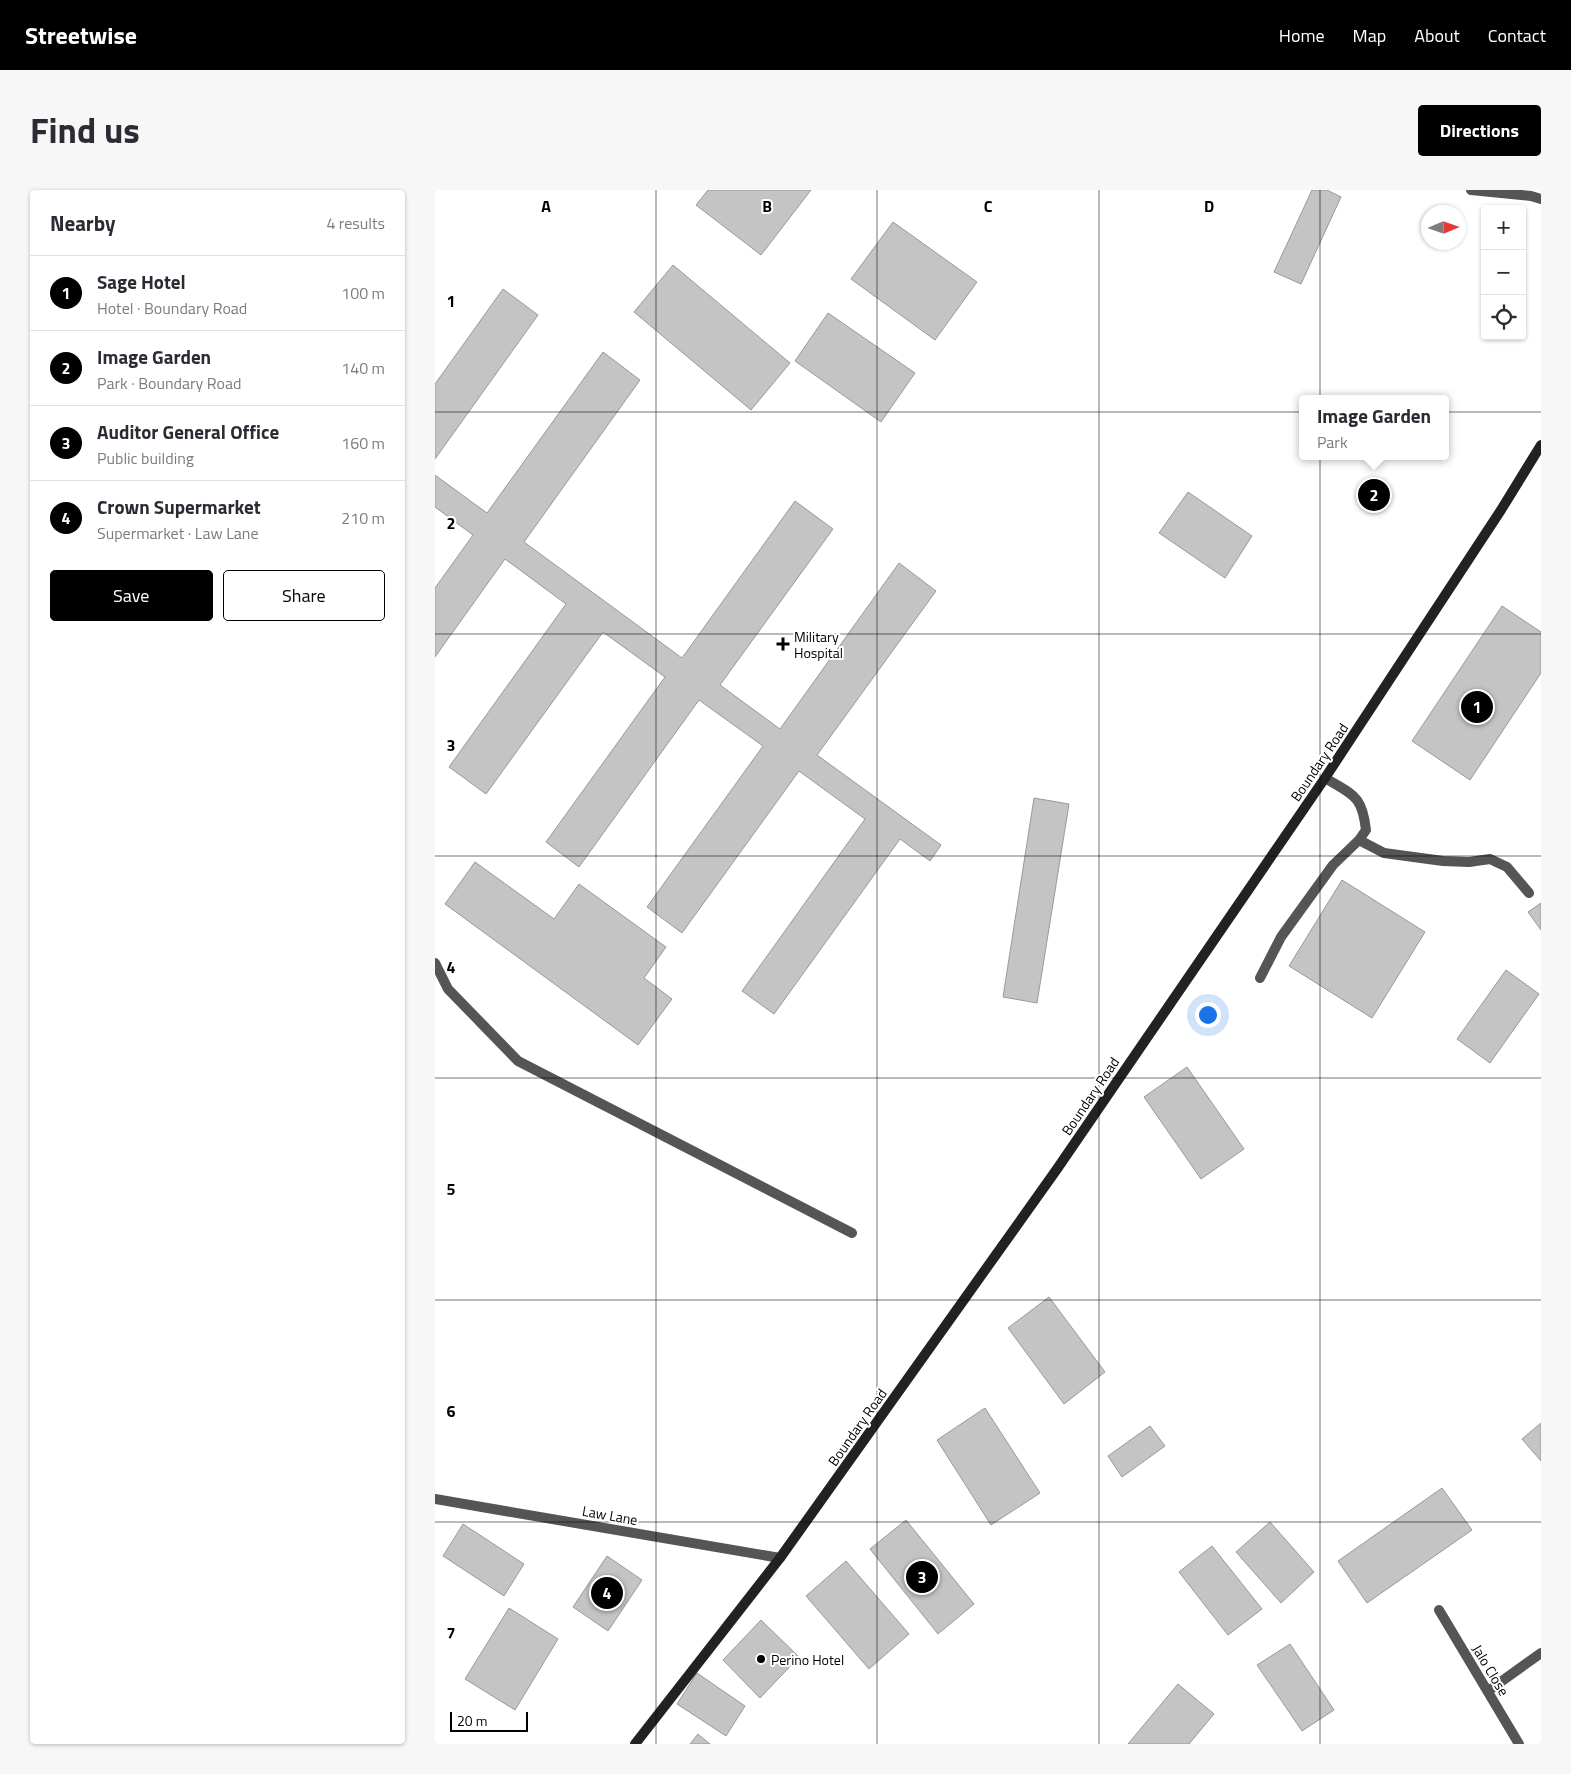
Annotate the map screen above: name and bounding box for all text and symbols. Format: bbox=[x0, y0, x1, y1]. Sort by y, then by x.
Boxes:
text: Streetwise bbox=[25, 17, 137, 53]
text: Home bbox=[1279, 22, 1325, 49]
text: Map bbox=[1353, 22, 1386, 49]
text: About bbox=[1414, 22, 1460, 49]
text: Contact bbox=[1488, 22, 1546, 49]
text: Find us bbox=[30, 103, 140, 157]
button: Directions bbox=[1418, 105, 1541, 156]
text: A bbox=[541, 194, 551, 218]
text: B bbox=[762, 194, 772, 218]
text: C bbox=[984, 194, 993, 218]
text: D bbox=[1204, 194, 1214, 218]
north arrow bbox=[1421, 205, 1466, 250]
map controls bbox=[1481, 205, 1526, 340]
button: + bbox=[1481, 205, 1526, 250]
text: Nearby bbox=[50, 207, 115, 239]
text: 4 results bbox=[326, 211, 385, 235]
button: − bbox=[1481, 250, 1526, 295]
text: Sage Hotel bbox=[97, 267, 186, 296]
text: 1 bbox=[62, 281, 70, 305]
text: 100 m bbox=[341, 281, 385, 305]
text: 1 bbox=[447, 289, 455, 313]
button: locate bbox=[1481, 295, 1526, 340]
text: Hotel · Boundary Road bbox=[97, 296, 247, 320]
text: Image Garden bbox=[97, 342, 211, 371]
text: 2 bbox=[62, 356, 70, 380]
text: 140 m bbox=[341, 356, 385, 380]
text: Park · Boundary Road bbox=[97, 371, 241, 395]
popup bbox=[1299, 395, 1449, 460]
text: Image Garden bbox=[1317, 401, 1431, 430]
text: Auditor General Office bbox=[97, 417, 279, 446]
text: Park bbox=[1317, 430, 1348, 454]
text: 3 bbox=[62, 431, 70, 455]
text: 160 m bbox=[341, 431, 385, 455]
text: Public building bbox=[97, 446, 194, 470]
pin: 2 bbox=[1358, 476, 1390, 514]
text: Crown Supermarket bbox=[97, 492, 261, 521]
text: 4 bbox=[62, 506, 70, 530]
text: 210 m bbox=[341, 506, 385, 530]
text: 2 bbox=[447, 511, 455, 535]
text: Supermarket · Law Lane bbox=[97, 521, 259, 545]
button: Save bbox=[50, 570, 213, 621]
button: Share bbox=[223, 570, 385, 621]
place label: Military Hospital bbox=[794, 626, 843, 663]
marker: Military Hospital bbox=[776, 637, 790, 651]
pin: 1 bbox=[1461, 688, 1493, 726]
street label: Boundary Road bbox=[1285, 719, 1353, 805]
text: 3 bbox=[447, 733, 455, 757]
text: 4 bbox=[447, 955, 456, 979]
your location bbox=[1195, 1002, 1221, 1028]
street label: Boundary Road bbox=[1056, 1053, 1124, 1139]
text: 5 bbox=[447, 1177, 456, 1201]
street label: Boundary Road bbox=[822, 1384, 892, 1470]
text: 6 bbox=[447, 1399, 456, 1423]
street label: Law Lane bbox=[581, 1500, 639, 1530]
pin: 3 bbox=[906, 1558, 938, 1596]
pin: 4 bbox=[591, 1574, 623, 1612]
text: 7 bbox=[447, 1621, 455, 1645]
street label: Jalo Close bbox=[1467, 1640, 1515, 1700]
place label: Perino Hotel bbox=[771, 1649, 844, 1670]
marker: Perino Hotel bbox=[755, 1653, 767, 1665]
scale bar bbox=[450, 1709, 527, 1732]
text: 20 m bbox=[457, 1710, 487, 1731]

